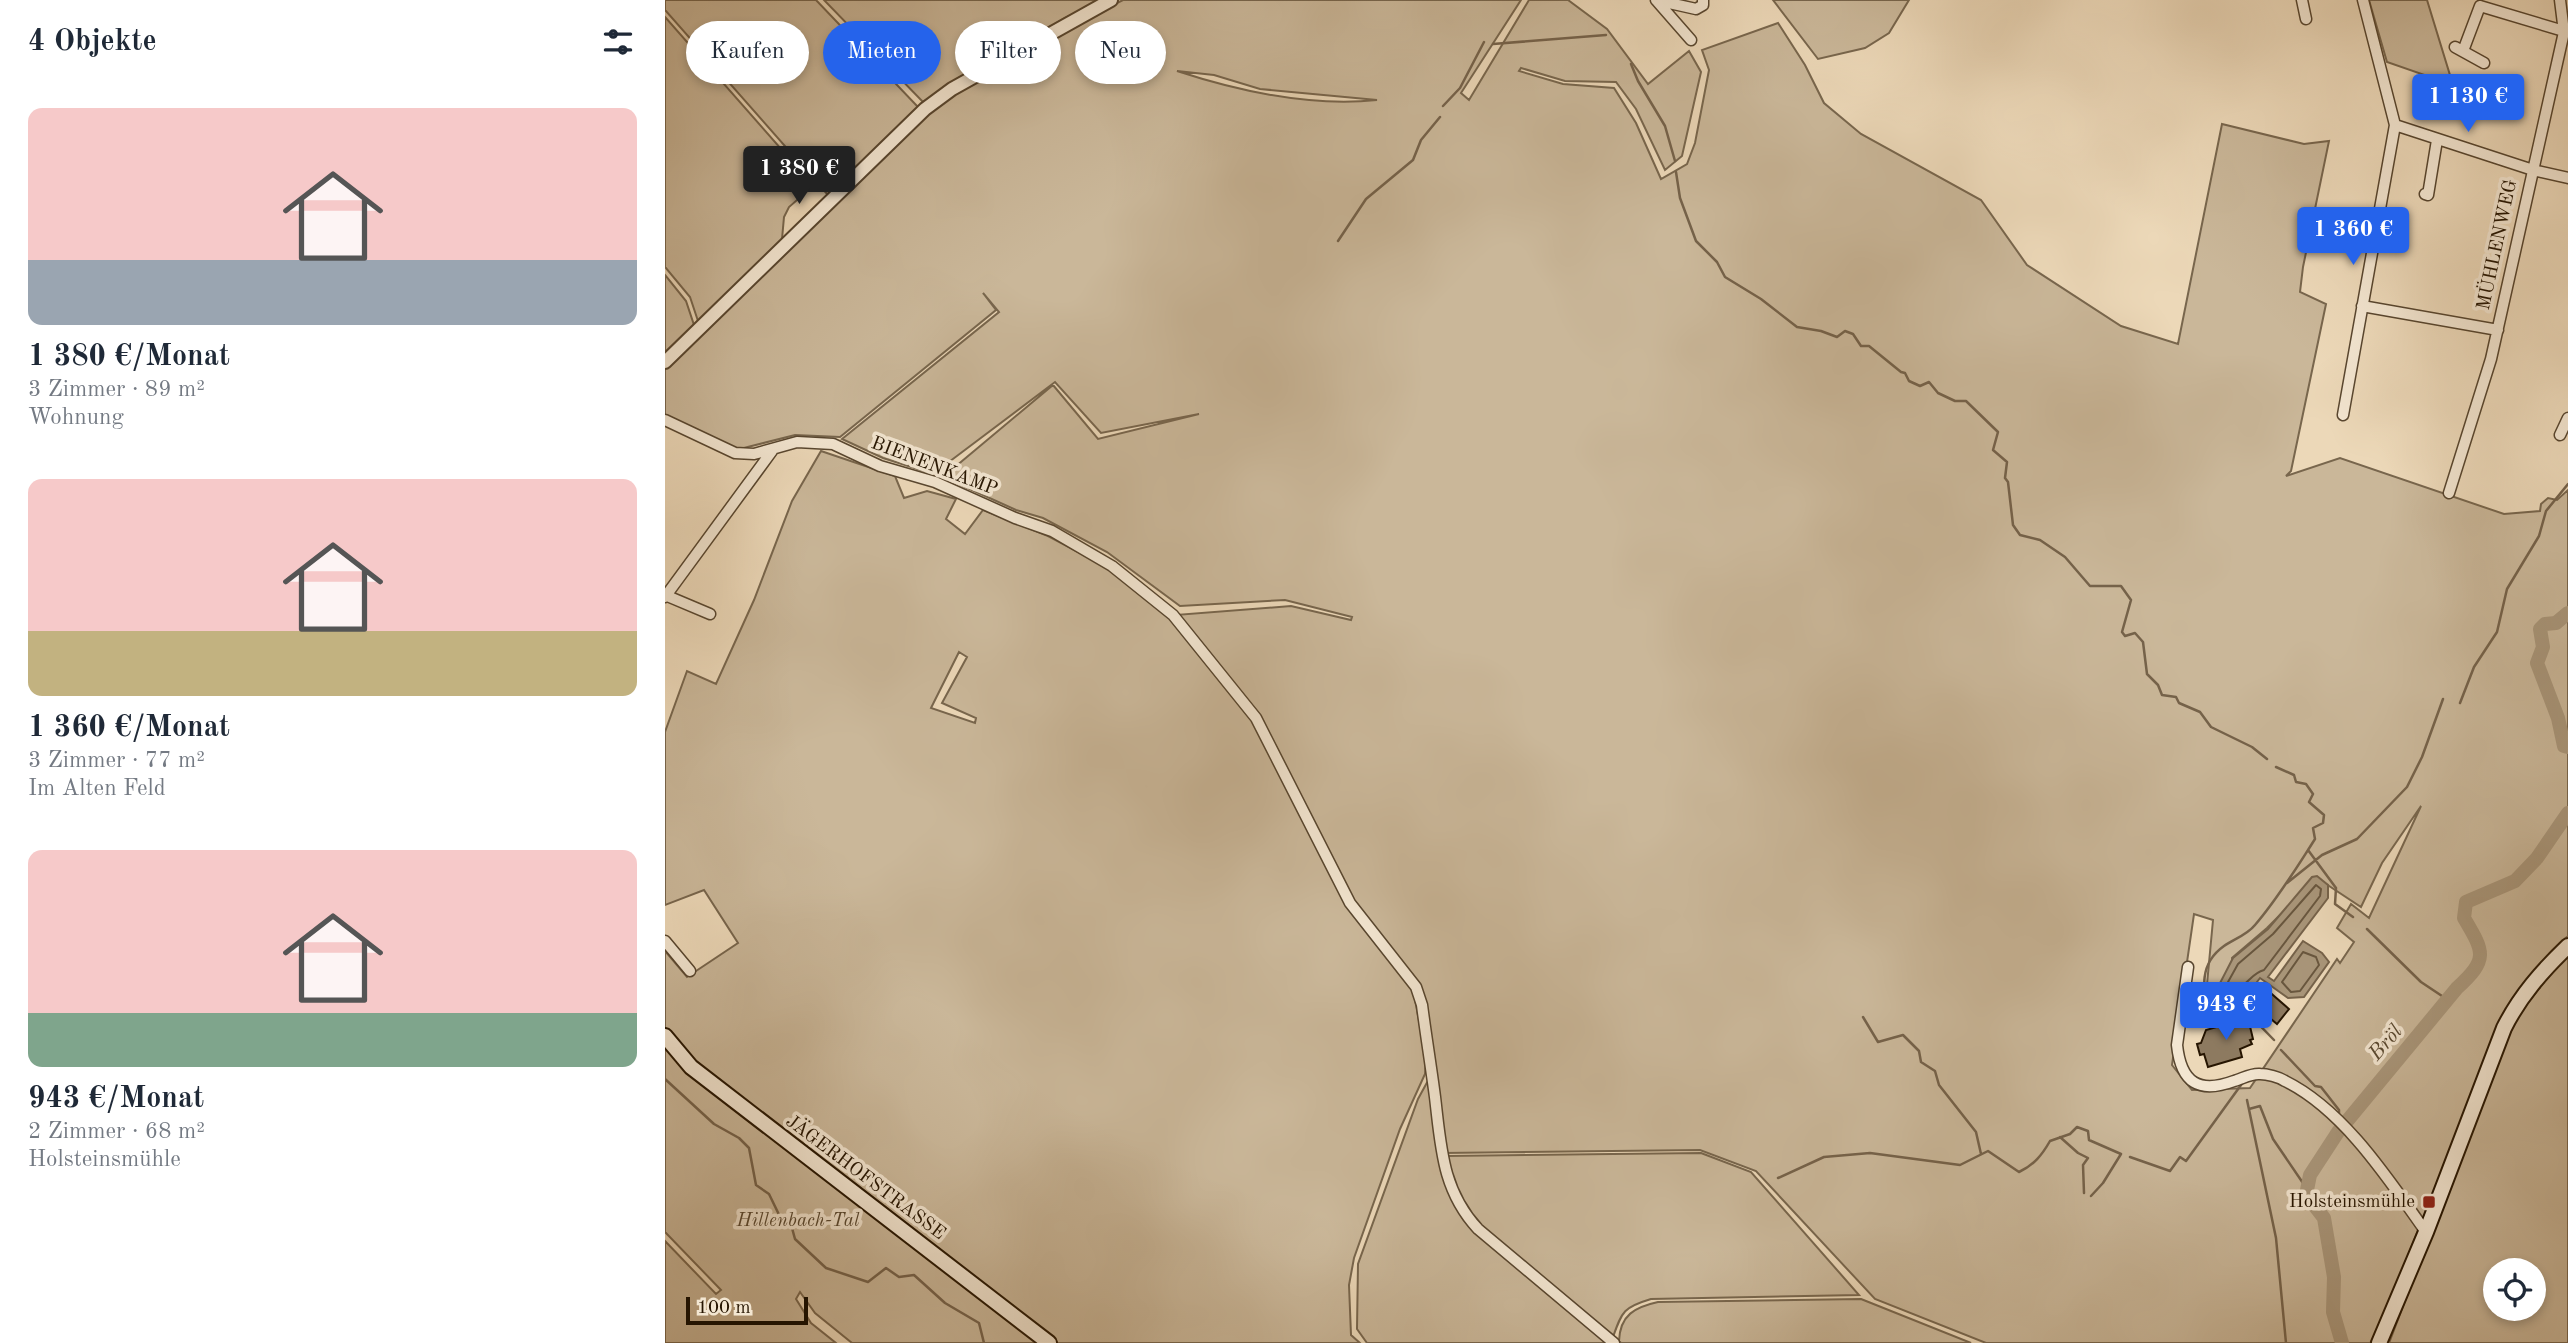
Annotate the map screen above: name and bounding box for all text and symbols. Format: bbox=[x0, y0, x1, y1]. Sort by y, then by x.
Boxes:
chip: Kaufen bbox=[686, 21, 809, 84]
chip: Mieten bbox=[823, 21, 941, 84]
chip: Filter bbox=[955, 21, 1061, 84]
chip: Neu bbox=[1075, 21, 1166, 84]
icon: filters bbox=[599, 23, 637, 61]
text: 4 Objekte bbox=[28, 27, 157, 57]
pin: 1 130 € bbox=[2403, 74, 2533, 134]
text: 1 130 € bbox=[2428, 85, 2508, 108]
pin: 1 380 € bbox=[734, 146, 864, 206]
icon: home bbox=[270, 153, 396, 279]
text: 1 380 € bbox=[759, 157, 839, 180]
street label: MÜHLENWEG bbox=[2471, 177, 2521, 312]
pin: 1 360 € bbox=[2288, 208, 2418, 267]
text: 1 360 € bbox=[2313, 218, 2393, 241]
text: 1 380 €/Monat bbox=[28, 342, 230, 372]
text: 3 Zimmer · 89 m² bbox=[28, 378, 205, 401]
text: Wohnung bbox=[28, 406, 124, 429]
street label: BIENENKAMP bbox=[868, 434, 1000, 500]
icon: home bbox=[270, 524, 396, 650]
text: 1 360 €/Monat bbox=[28, 713, 230, 743]
text: 3 Zimmer · 77 m² bbox=[28, 749, 205, 772]
text: Im Alten Feld bbox=[28, 777, 166, 800]
icon: home bbox=[270, 895, 396, 1021]
pin: 943 € bbox=[2177, 982, 2275, 1042]
text: 943 € bbox=[2196, 993, 2256, 1016]
water label: Bröl bbox=[2365, 1021, 2407, 1065]
text: 943 €/Monat bbox=[28, 1084, 204, 1114]
street label: JÄGERHOFSTRASSE bbox=[782, 1110, 950, 1244]
text: 2 Zimmer · 68 m² bbox=[28, 1120, 205, 1143]
text: Holsteinsmühle bbox=[28, 1148, 181, 1171]
place label: Holsteinsmühle bbox=[2289, 1193, 2415, 1212]
marker: Holsteinsmühle bbox=[2421, 1194, 2437, 1210]
park label: Hillenbach-Tal bbox=[736, 1212, 860, 1231]
map controls bbox=[2483, 1258, 2546, 1321]
button: locate bbox=[2483, 1258, 2546, 1321]
scale bar bbox=[686, 1294, 809, 1326]
text: 100 m bbox=[697, 1299, 750, 1318]

